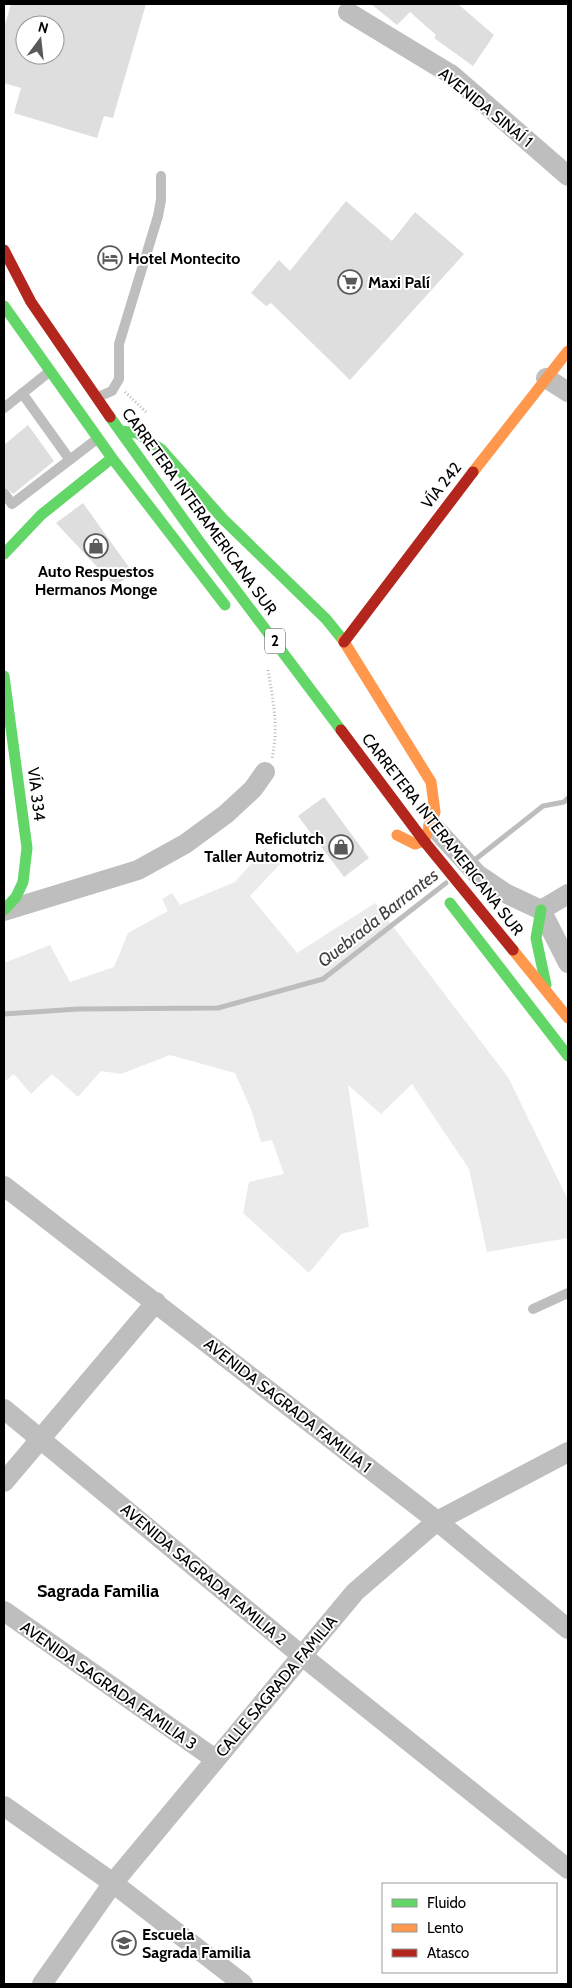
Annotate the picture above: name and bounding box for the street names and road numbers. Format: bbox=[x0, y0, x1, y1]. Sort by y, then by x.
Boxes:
street label: AVENIDA SINAÍ 1 bbox=[435, 64, 536, 151]
street label: CARRETERA INTERAMERICANA SUR bbox=[118, 404, 281, 619]
street label: VÍA 242 bbox=[417, 458, 465, 512]
road number: 2 bbox=[265, 628, 285, 654]
street label: CARRETERA INTERAMERICANA SUR bbox=[358, 730, 528, 939]
street label: VÍA 334 bbox=[24, 766, 49, 822]
street label: AVENIDA SAGRADA FAMILIA 1 bbox=[200, 1334, 375, 1477]
street label: AVENIDA SAGRADA FAMILIA 2 bbox=[117, 1499, 290, 1649]
street label: CALLE SAGRADA FAMILIA bbox=[212, 1612, 341, 1761]
street label: AVENIDA SAGRADA FAMILIA 3 bbox=[17, 1617, 200, 1754]

